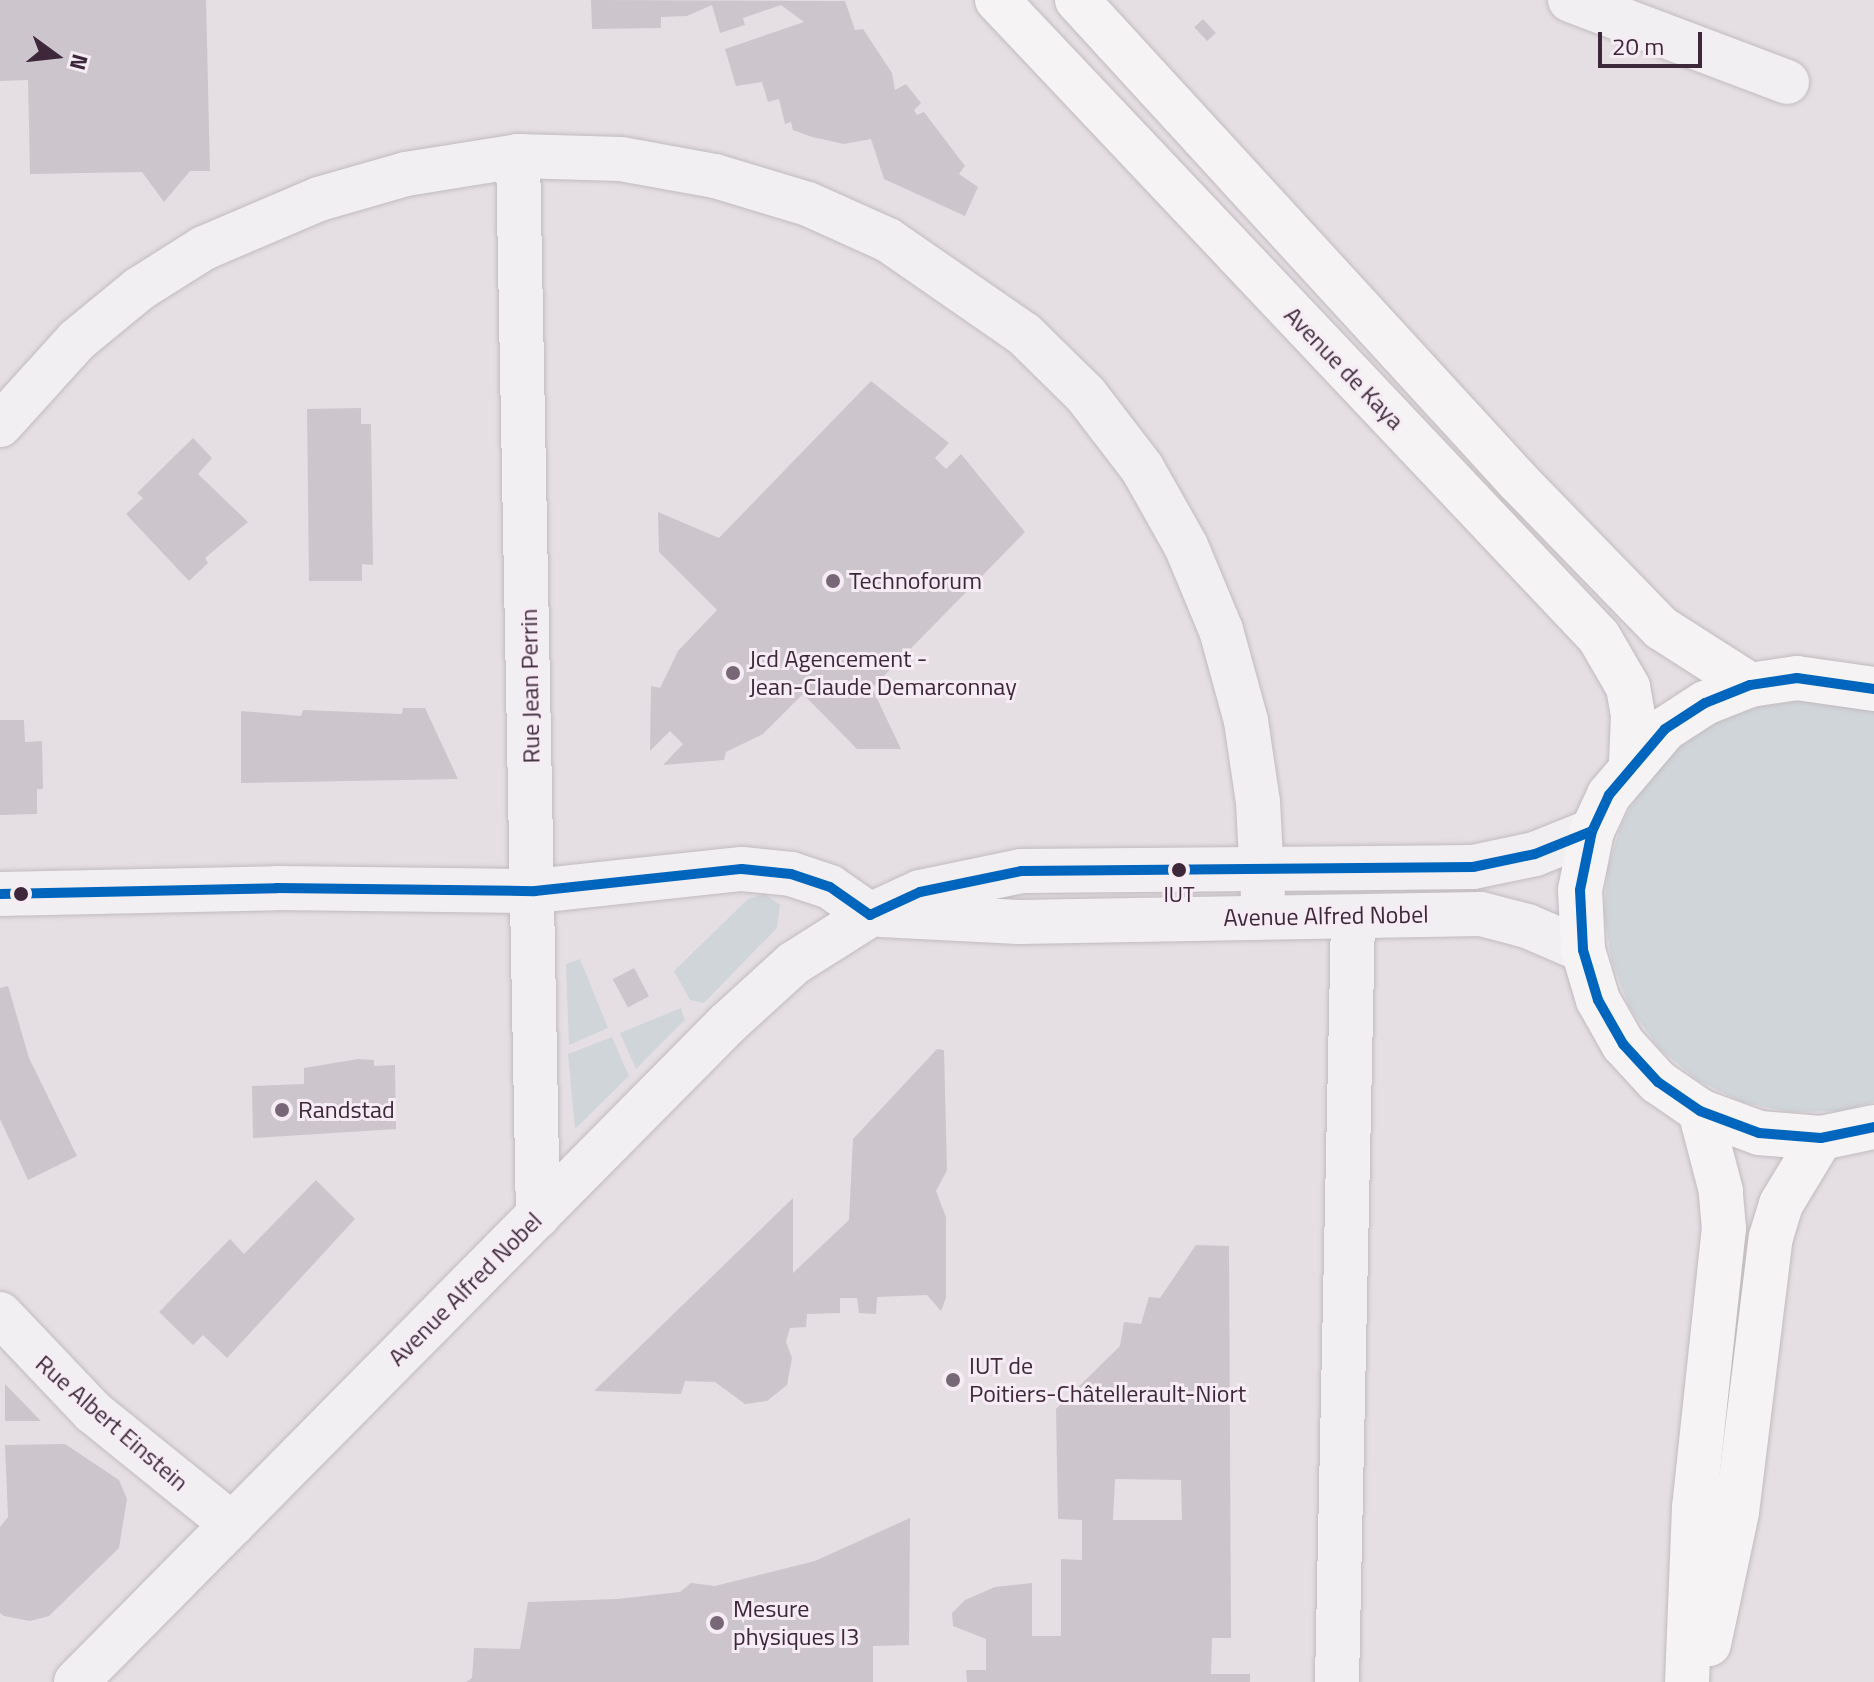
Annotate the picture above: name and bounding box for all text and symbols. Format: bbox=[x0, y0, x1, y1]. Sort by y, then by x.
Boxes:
north arrow bbox=[16, 16, 96, 96]
scale bar bbox=[1602, 16, 1706, 66]
text: 20 m bbox=[1612, 28, 1664, 64]
text: N bbox=[61, 50, 98, 74]
street label: Avenue de Kaya bbox=[1278, 301, 1410, 435]
place label: Technoforum bbox=[849, 567, 982, 595]
marker: Technoforum bbox=[824, 572, 842, 590]
street label: Rue Jean Perrin bbox=[514, 608, 546, 764]
place label: Jcd Agencement - Jean-Claude Demarconnay bbox=[749, 645, 1017, 701]
marker: Jcd Agencement - Jean-Claude Demarconnay bbox=[724, 664, 742, 682]
marker: IUT bbox=[1171, 862, 1187, 878]
place label: IUT bbox=[1163, 882, 1195, 908]
unlabelled marker bbox=[13, 886, 29, 902]
street label: Avenue Alfred Nobel bbox=[1223, 900, 1429, 932]
place label: Randstad bbox=[298, 1096, 395, 1124]
marker: Randstad bbox=[273, 1101, 291, 1119]
street label: Avenue Alfred Nobel bbox=[382, 1206, 548, 1372]
street label: Rue Albert Einstein bbox=[30, 1349, 194, 1497]
place label: IUT de Poitiers-Châtellerault-Niort bbox=[969, 1352, 1246, 1408]
marker: IUT de Poitiers-Châtellerault-Niort bbox=[944, 1371, 962, 1389]
place label: Mesure physiques I3 bbox=[733, 1595, 860, 1651]
marker: Mesure physiques I3 bbox=[708, 1614, 726, 1632]

